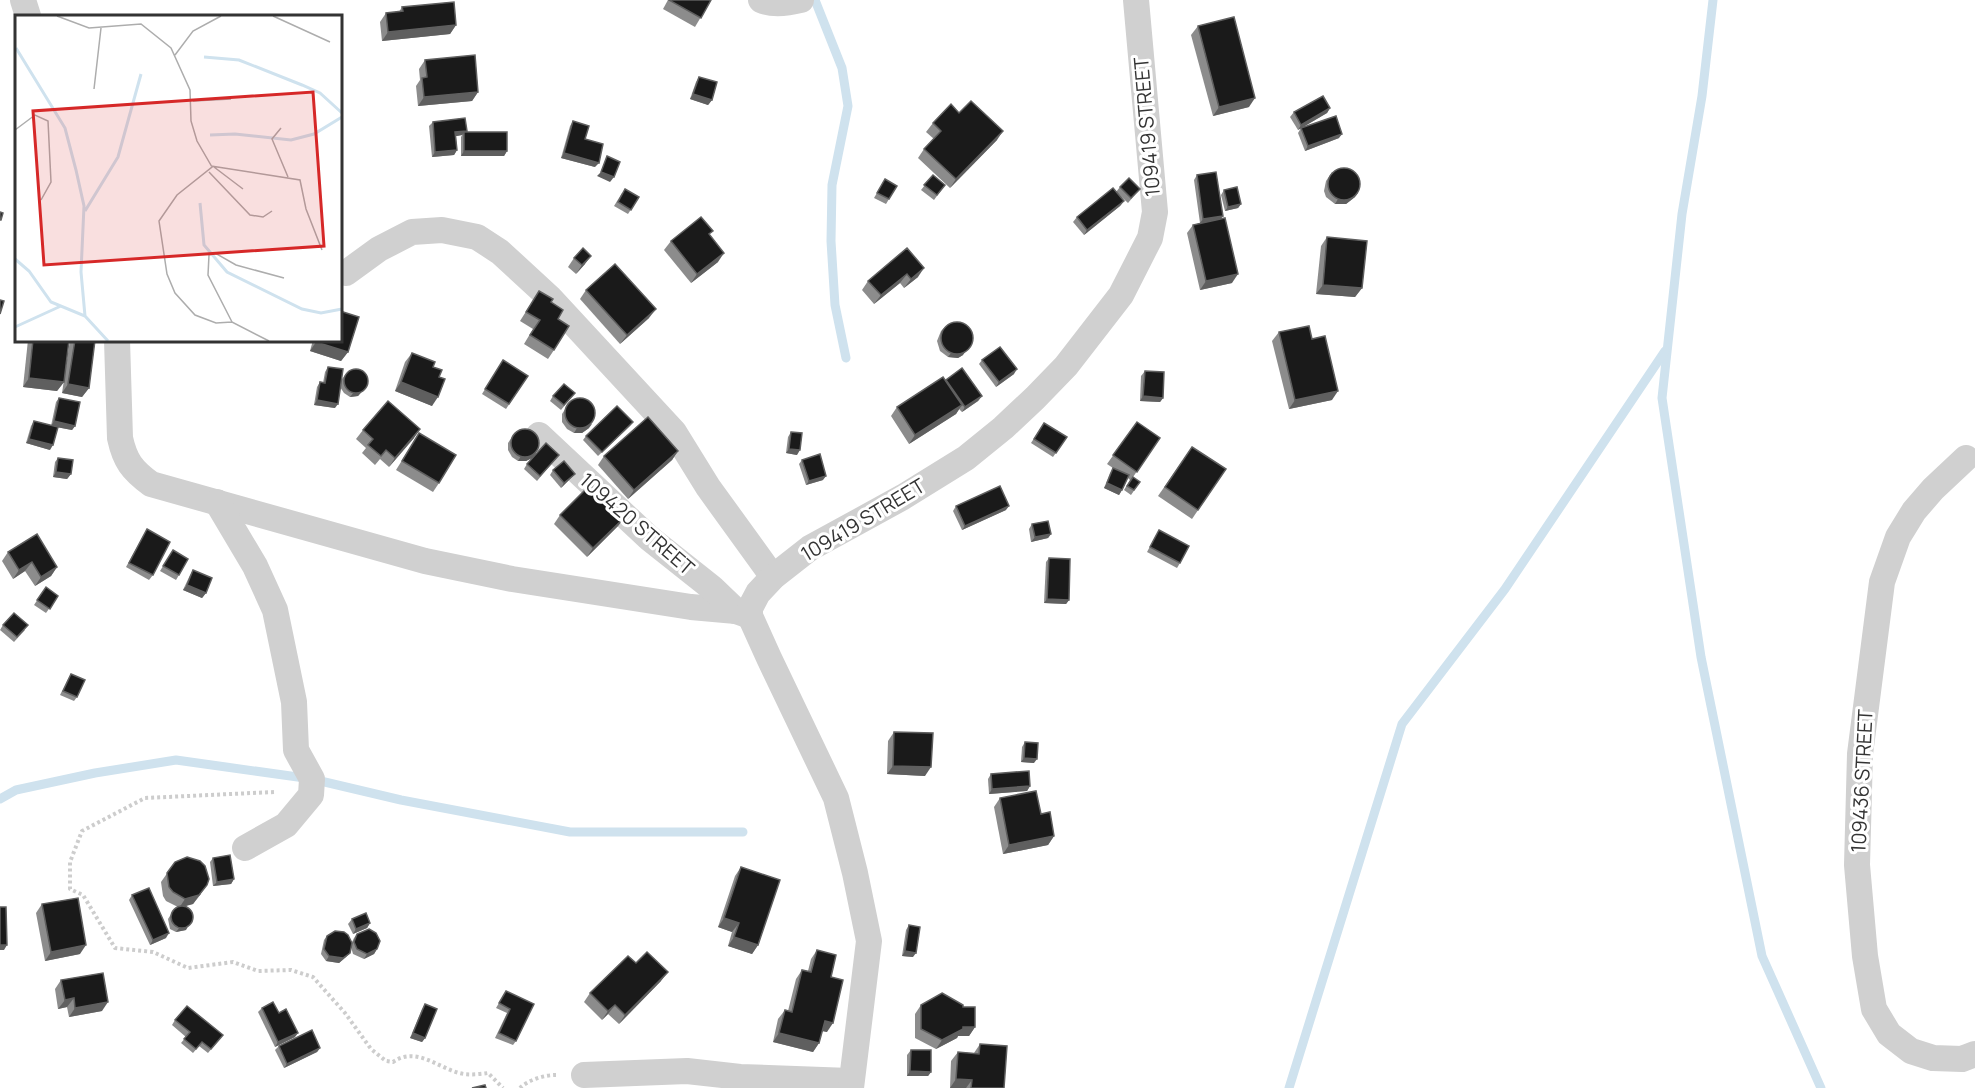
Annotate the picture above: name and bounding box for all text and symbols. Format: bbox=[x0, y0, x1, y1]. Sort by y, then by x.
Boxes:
inset map bbox=[15, 15, 342, 342]
street label: 109419 STREET bbox=[1127, 56, 1166, 198]
street label: 109420 STREET bbox=[574, 466, 700, 581]
street label: 109419 STREET bbox=[796, 472, 930, 567]
street label: 109436 STREET bbox=[1844, 709, 1879, 853]

